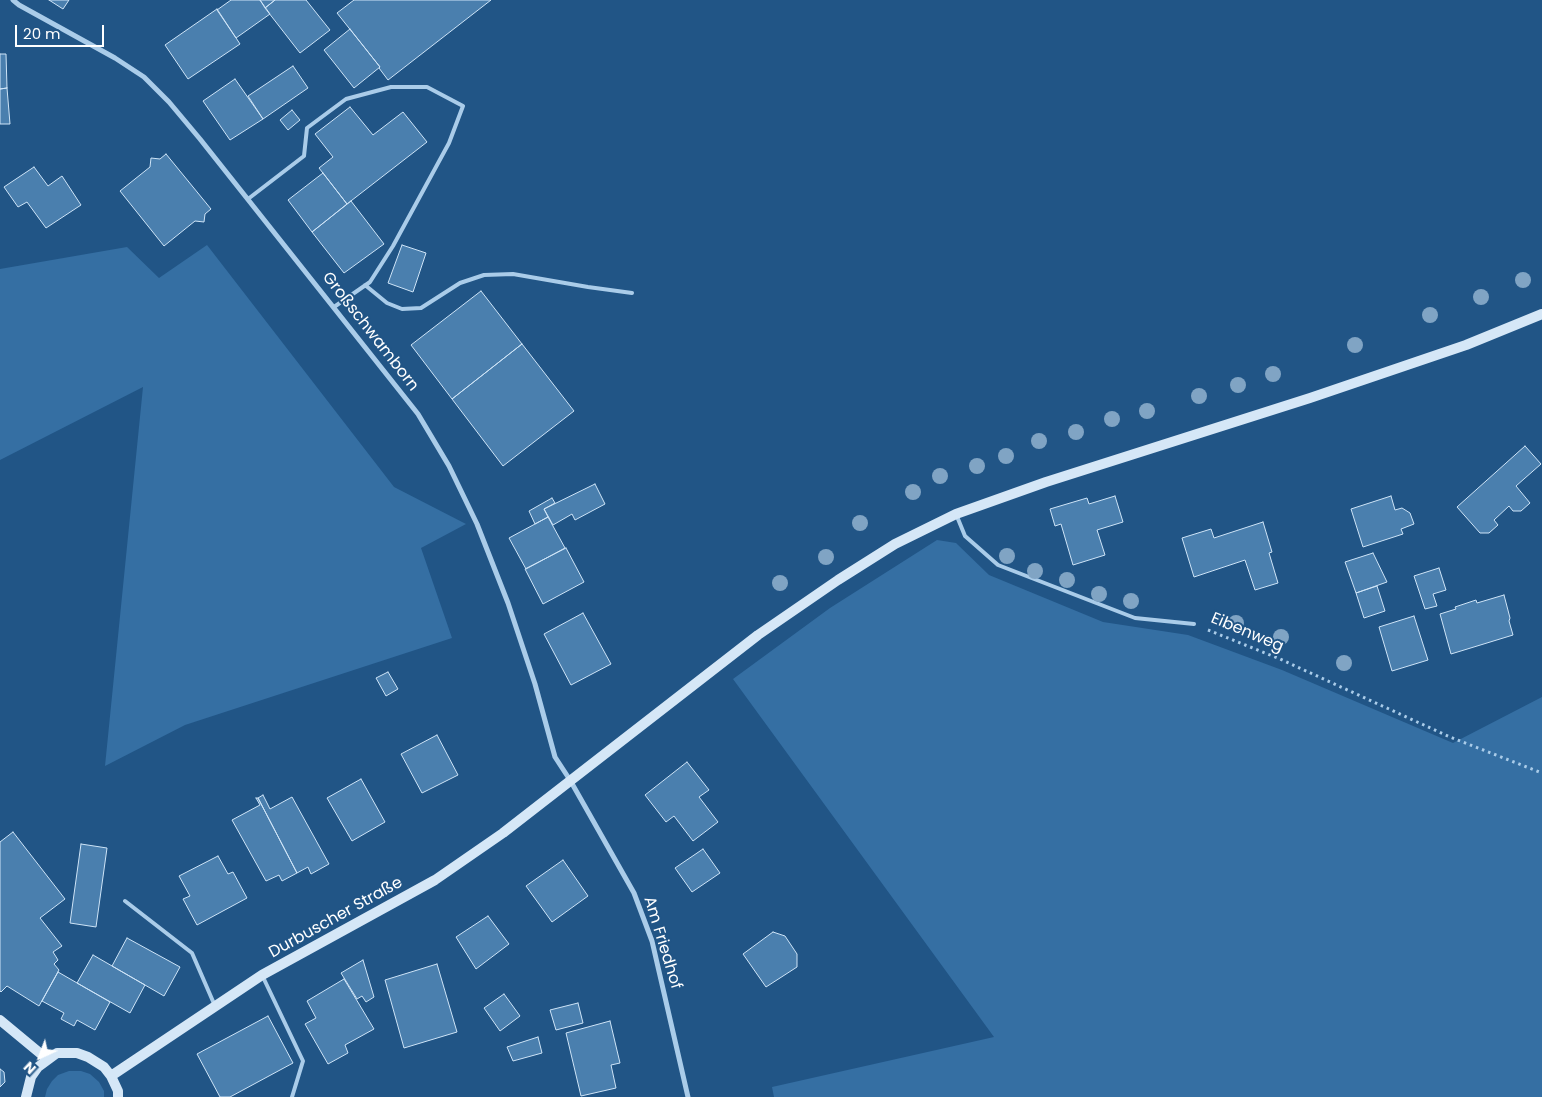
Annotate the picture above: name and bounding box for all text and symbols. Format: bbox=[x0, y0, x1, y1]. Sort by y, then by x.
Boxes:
scale bar bbox=[18, 15, 106, 47]
text: 20 m bbox=[23, 23, 61, 44]
street label: Großschwamborn bbox=[318, 269, 422, 395]
street label: Eibenweg bbox=[1208, 609, 1286, 657]
street label: Durbuscher Straße bbox=[266, 873, 406, 963]
street label: Am Friedhof bbox=[639, 894, 685, 992]
north arrow bbox=[15, 1032, 65, 1082]
text: N bbox=[19, 1057, 40, 1079]

